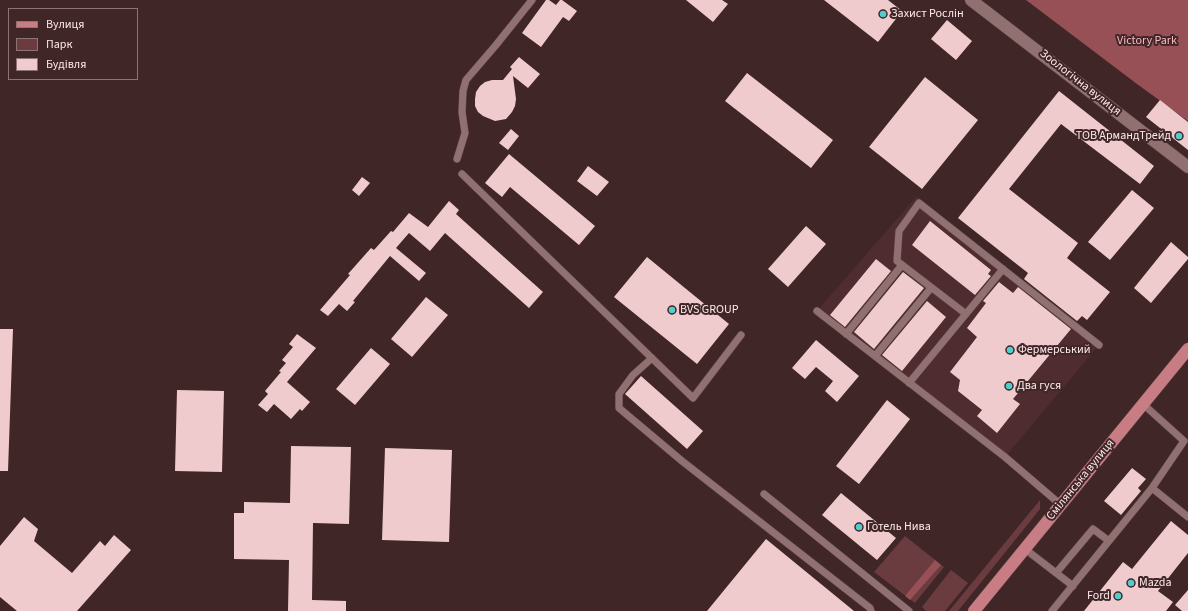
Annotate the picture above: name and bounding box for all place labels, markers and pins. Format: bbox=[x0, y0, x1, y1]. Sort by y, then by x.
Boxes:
place label: Захист Рослін bbox=[891, 7, 964, 21]
marker: Захист Рослін bbox=[878, 9, 888, 19]
place label: ТОВ АрмандТрейд bbox=[1076, 129, 1171, 143]
marker: ТОВ АрмандТрейд bbox=[1174, 131, 1184, 141]
place label: BVS GROUP bbox=[680, 303, 739, 317]
marker: BVS GROUP bbox=[667, 305, 677, 315]
place label: Фермерський bbox=[1018, 343, 1090, 357]
marker: Фермерський bbox=[1005, 345, 1015, 355]
place label: Два гуся bbox=[1017, 379, 1061, 393]
marker: Два гуся bbox=[1004, 381, 1014, 391]
place label: Готель Нива bbox=[867, 520, 931, 534]
marker: Готель Нива bbox=[854, 522, 864, 532]
place label: Mazda bbox=[1139, 576, 1171, 590]
marker: Mazda bbox=[1126, 578, 1136, 588]
place label: Ford bbox=[1087, 589, 1110, 603]
marker: Ford bbox=[1113, 591, 1123, 601]

